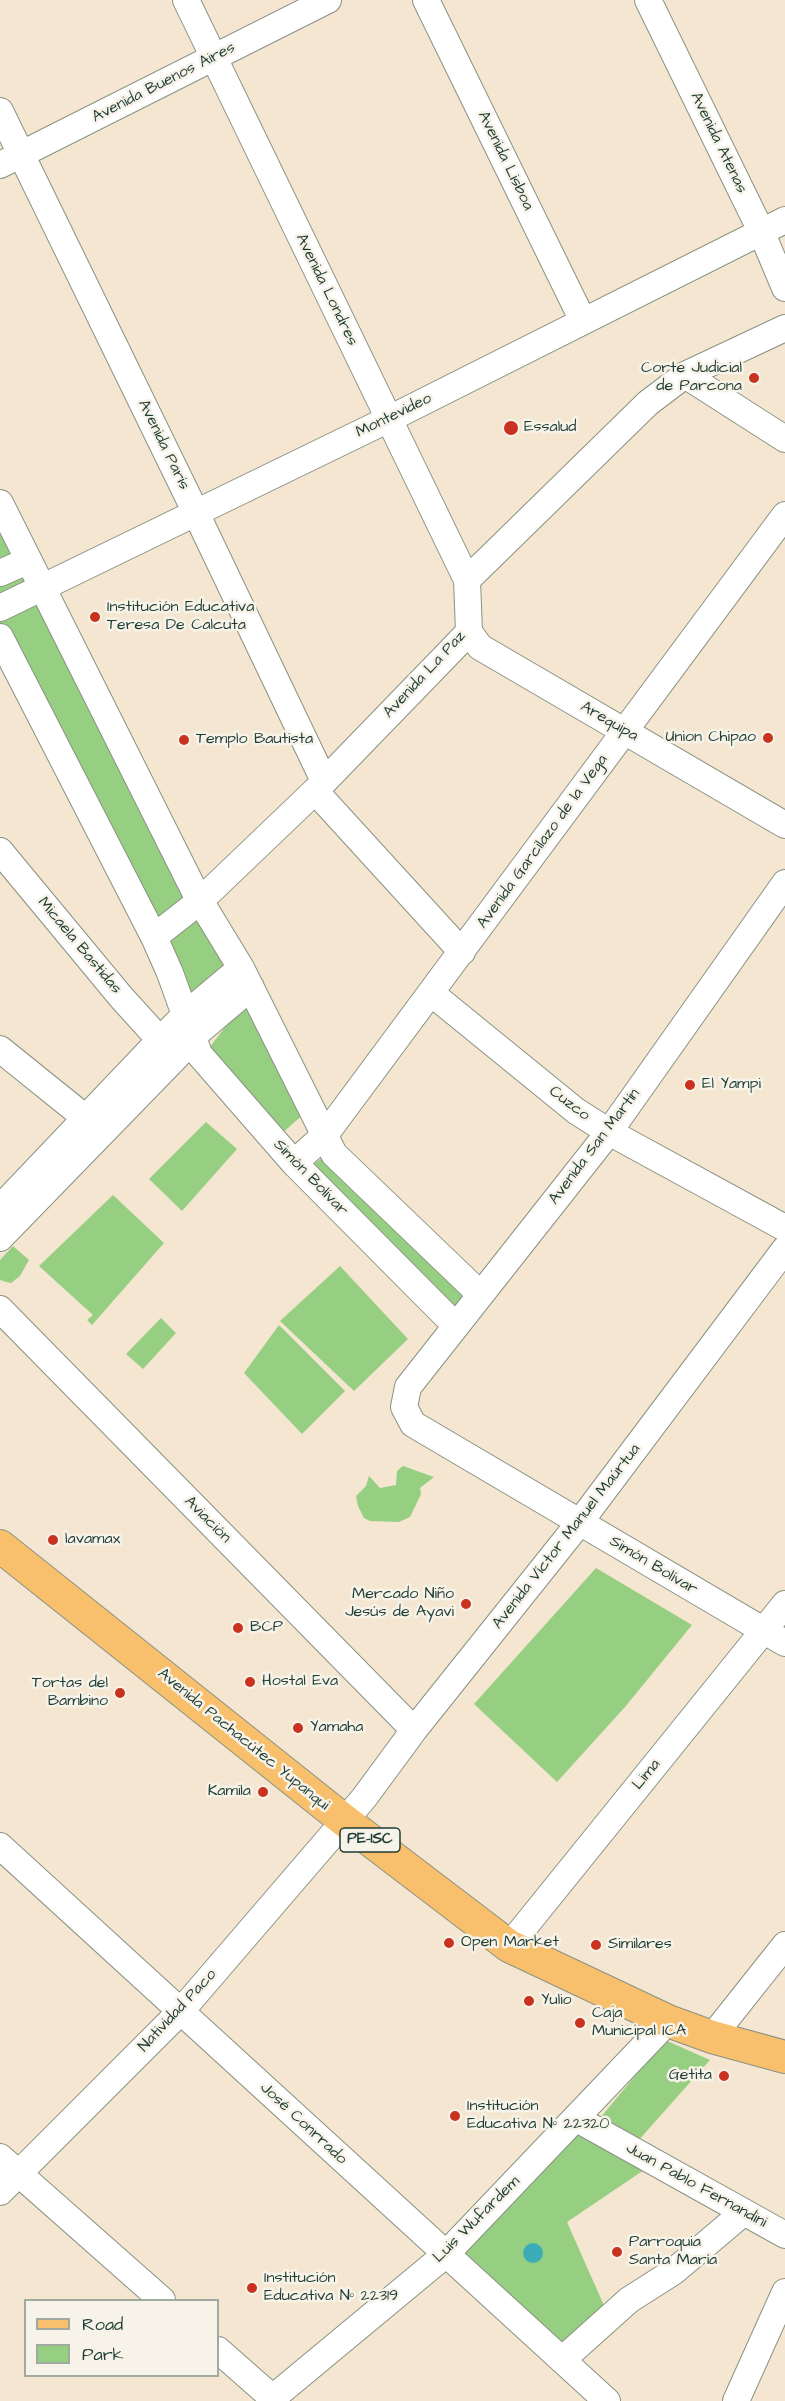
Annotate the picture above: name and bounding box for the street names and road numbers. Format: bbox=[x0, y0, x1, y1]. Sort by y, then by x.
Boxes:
street label: Avenida Buenos Aires bbox=[89, 39, 239, 127]
street label: Avenida Atenas bbox=[685, 89, 751, 197]
street label: Avenida Lisboa bbox=[473, 108, 537, 214]
street label: Avenida Londres bbox=[291, 231, 361, 349]
street label: Montevideo bbox=[353, 389, 435, 443]
street label: Avenida París bbox=[133, 397, 193, 493]
street label: Avenida La Paz bbox=[380, 627, 470, 723]
street label: Arequipa bbox=[577, 698, 641, 746]
street label: Avenida Garcilazo de la Vega bbox=[473, 751, 613, 933]
street label: Micaela Bastidas bbox=[33, 894, 125, 998]
street label: Cuzco bbox=[545, 1082, 593, 1126]
street label: Avenida San Martín bbox=[545, 1085, 645, 1209]
street label: Simón Bolívar bbox=[269, 1136, 351, 1220]
street label: Avenida Víctor Manuel Maúrtua bbox=[489, 1441, 645, 1633]
street label: Aviación bbox=[179, 1492, 235, 1548]
street label: Simón Bolívar bbox=[606, 1532, 700, 1600]
street label: Avenida Pachacútec Yupanqui bbox=[153, 1665, 333, 1815]
street label: Lima bbox=[629, 1756, 665, 1794]
road number: PE-1SC bbox=[340, 1828, 400, 1852]
street label: Natividad Paco bbox=[135, 1966, 221, 2056]
street label: José Conrrado bbox=[256, 2079, 350, 2169]
street label: Juan Pablo Fernandini bbox=[622, 2139, 770, 2233]
street label: Luis Wufardem bbox=[430, 2173, 524, 2267]

